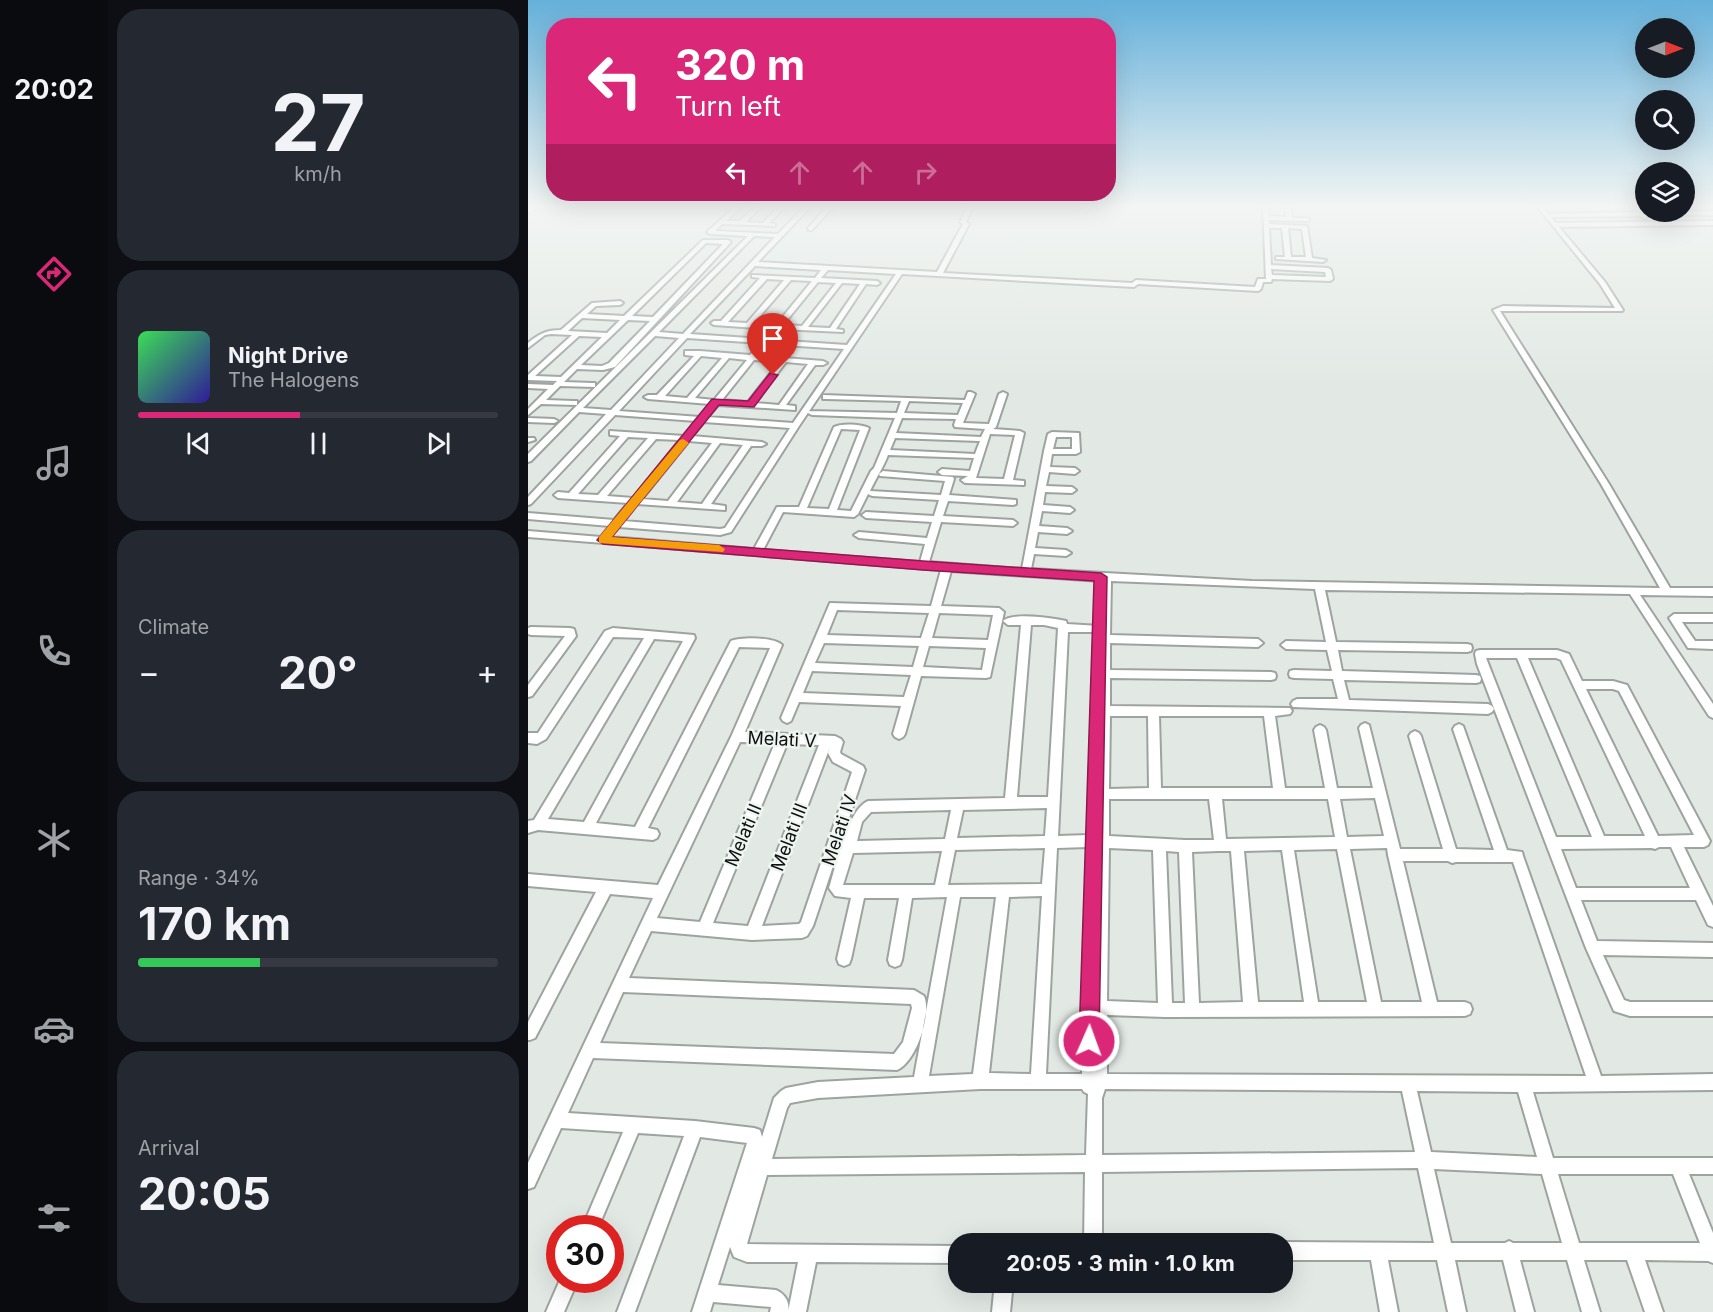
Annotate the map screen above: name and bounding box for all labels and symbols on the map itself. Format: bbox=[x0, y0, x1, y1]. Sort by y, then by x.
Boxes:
north arrow bbox=[1635, 18, 1695, 78]
pin bbox=[747, 313, 798, 375]
street label: Melati V bbox=[747, 727, 817, 751]
street label: Melati IV bbox=[817, 792, 861, 868]
street label: Melati II bbox=[720, 800, 766, 870]
street label: Melati III bbox=[766, 800, 812, 874]
position arrow bbox=[1057, 1009, 1121, 1073]
speed limit sign: 30 bbox=[546, 1215, 624, 1293]

